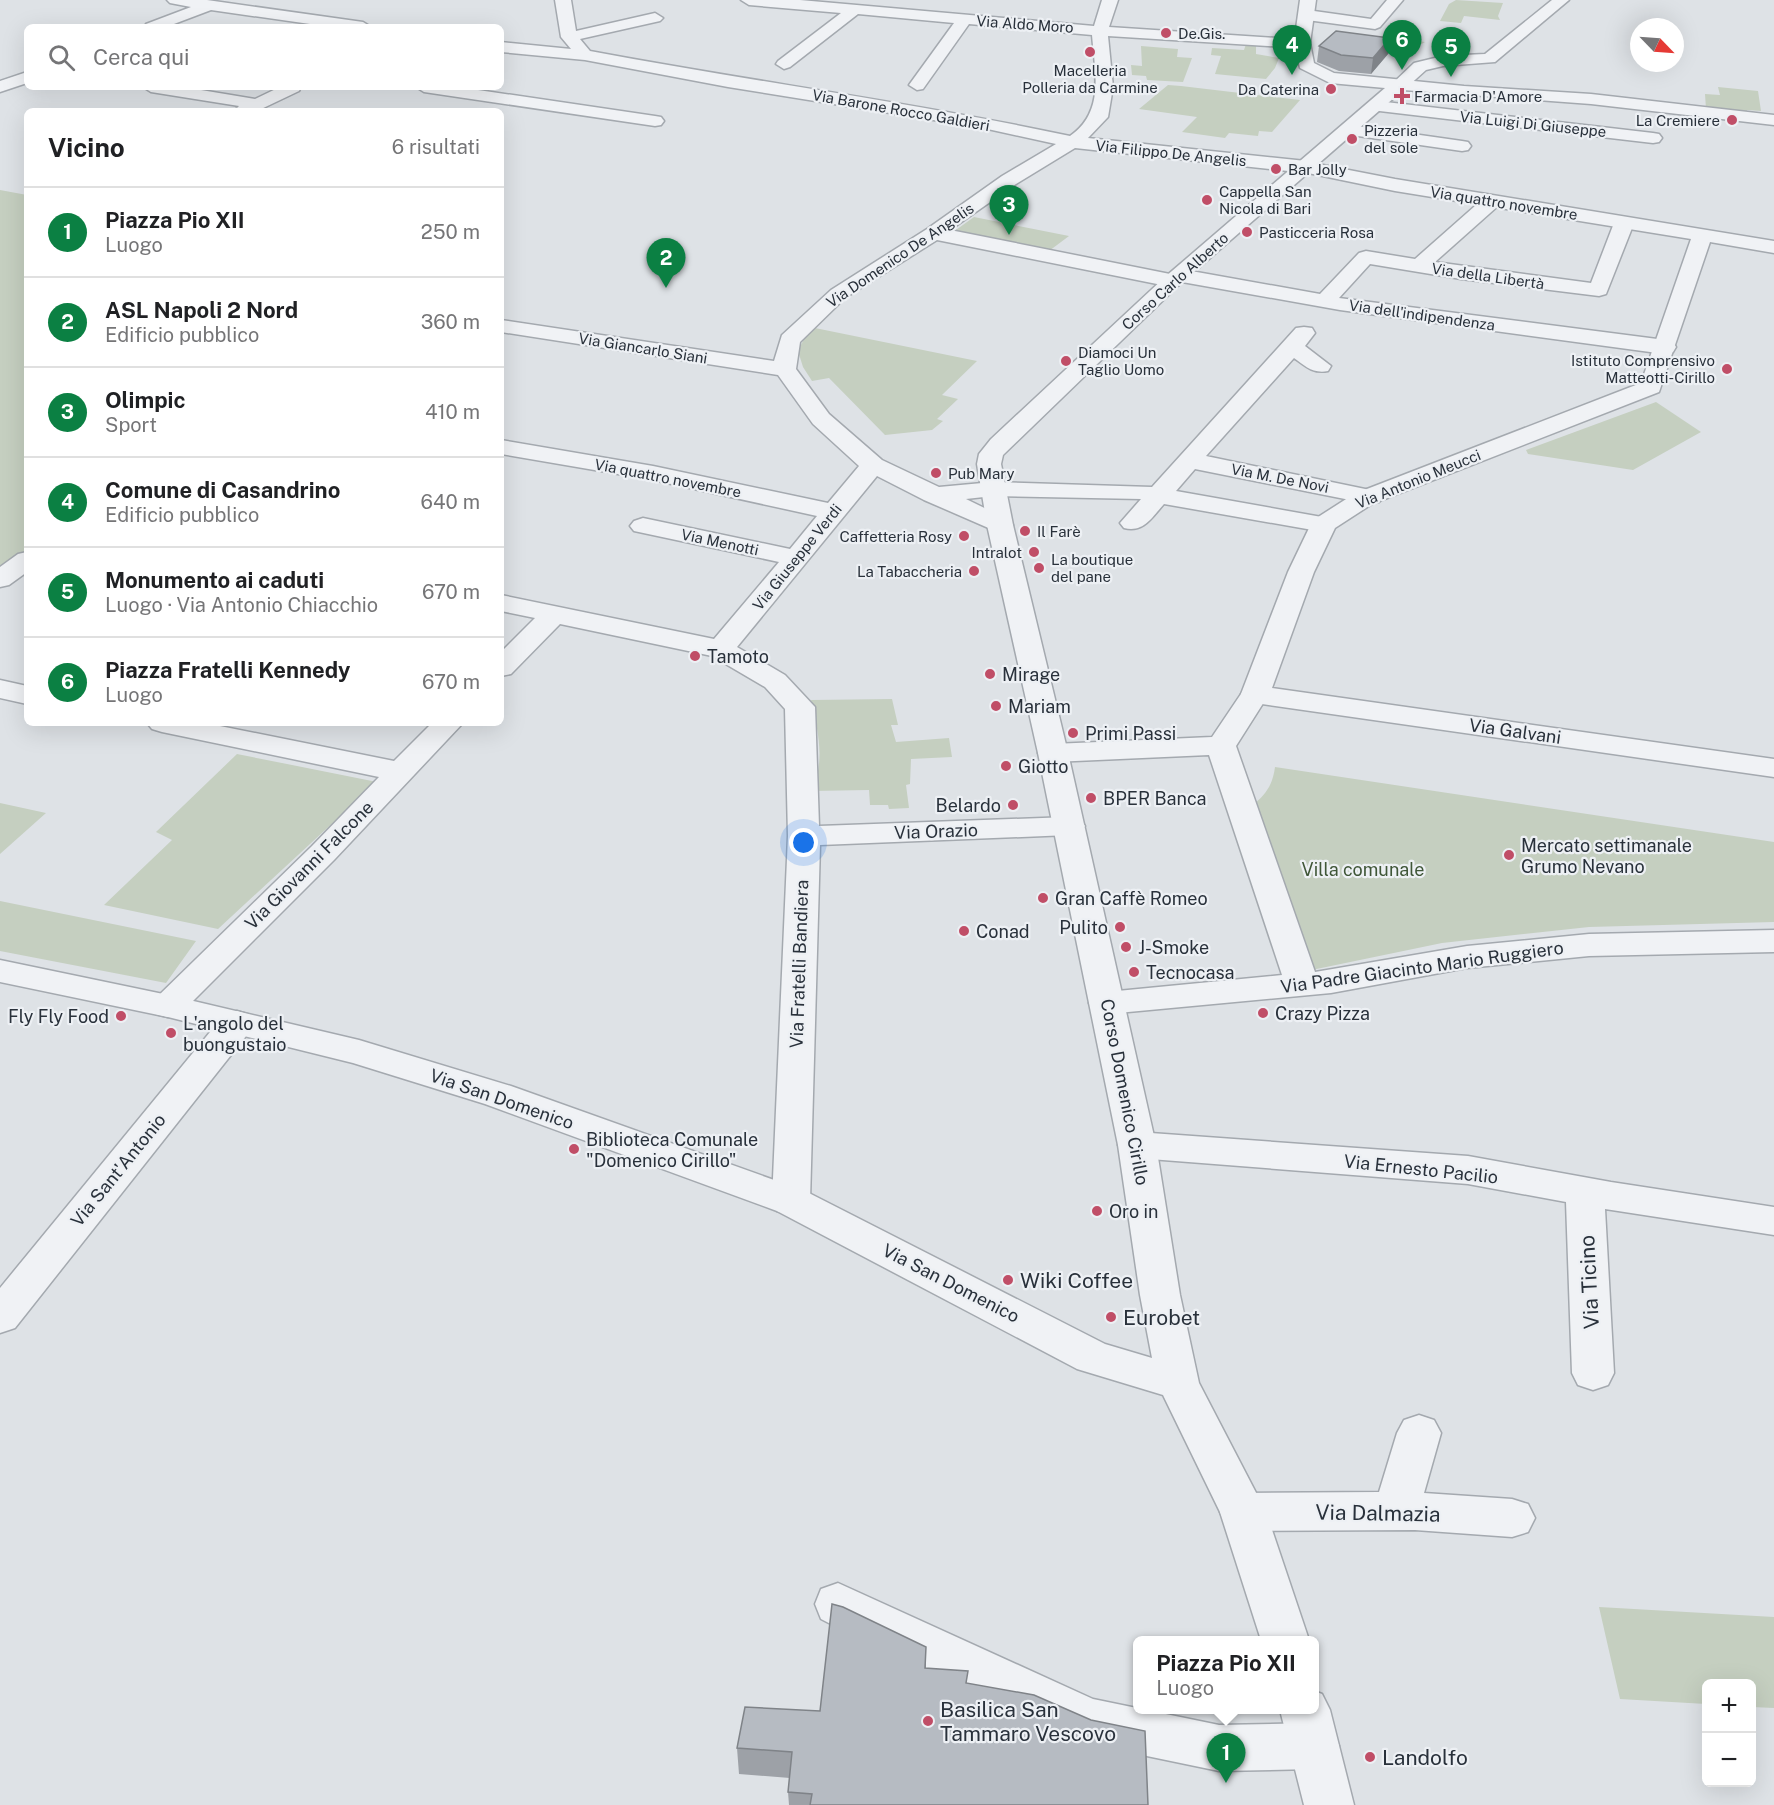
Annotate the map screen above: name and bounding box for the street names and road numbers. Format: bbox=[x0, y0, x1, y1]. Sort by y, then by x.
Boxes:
street label: Via Aldo Moro bbox=[976, 12, 1074, 36]
street label: Via Barone Rocco Galdieri bbox=[811, 86, 991, 134]
street label: Via Luigi Di Giuseppe bbox=[1459, 108, 1607, 140]
street label: Via Filippo De Angelis bbox=[1095, 137, 1247, 169]
street label: Via quattro novembre bbox=[1429, 183, 1579, 223]
street label: Via Domenico De Angelis bbox=[823, 199, 977, 311]
street label: Corso Carlo Alberto bbox=[1118, 229, 1232, 333]
street label: Via della Libertà bbox=[1431, 260, 1545, 292]
street label: Via dell'indipendenza bbox=[1348, 296, 1496, 334]
street label: Via Giancarlo Siani bbox=[577, 329, 709, 367]
street label: Via Antonio Meucci bbox=[1353, 446, 1483, 512]
street label: Via quattro novembre bbox=[593, 455, 743, 501]
street label: Via M. De Novi bbox=[1230, 460, 1330, 496]
street label: Via Giuseppe Verdi bbox=[749, 501, 845, 613]
street label: Via Menotti bbox=[680, 525, 760, 559]
street label: Via Galvani bbox=[1468, 714, 1562, 748]
street label: Via Giovanni Falcone bbox=[240, 796, 378, 934]
street label: Via Orazio bbox=[894, 819, 978, 843]
street label: Via Fratelli Bandiera bbox=[786, 879, 812, 1049]
street label: Via Padre Giacinto Mario Ruggiero bbox=[1279, 937, 1565, 997]
street label: Corso Domenico Cirillo bbox=[1097, 997, 1153, 1187]
street label: Via San Domenico bbox=[427, 1065, 577, 1133]
street label: Via Sant'Antonio bbox=[66, 1110, 170, 1230]
street label: Via Ernesto Pacilio bbox=[1343, 1150, 1499, 1188]
street label: Via Ticino bbox=[1574, 1234, 1604, 1330]
street label: Via San Domenico bbox=[879, 1239, 1023, 1327]
street label: Via Dalmazia bbox=[1315, 1499, 1441, 1527]

